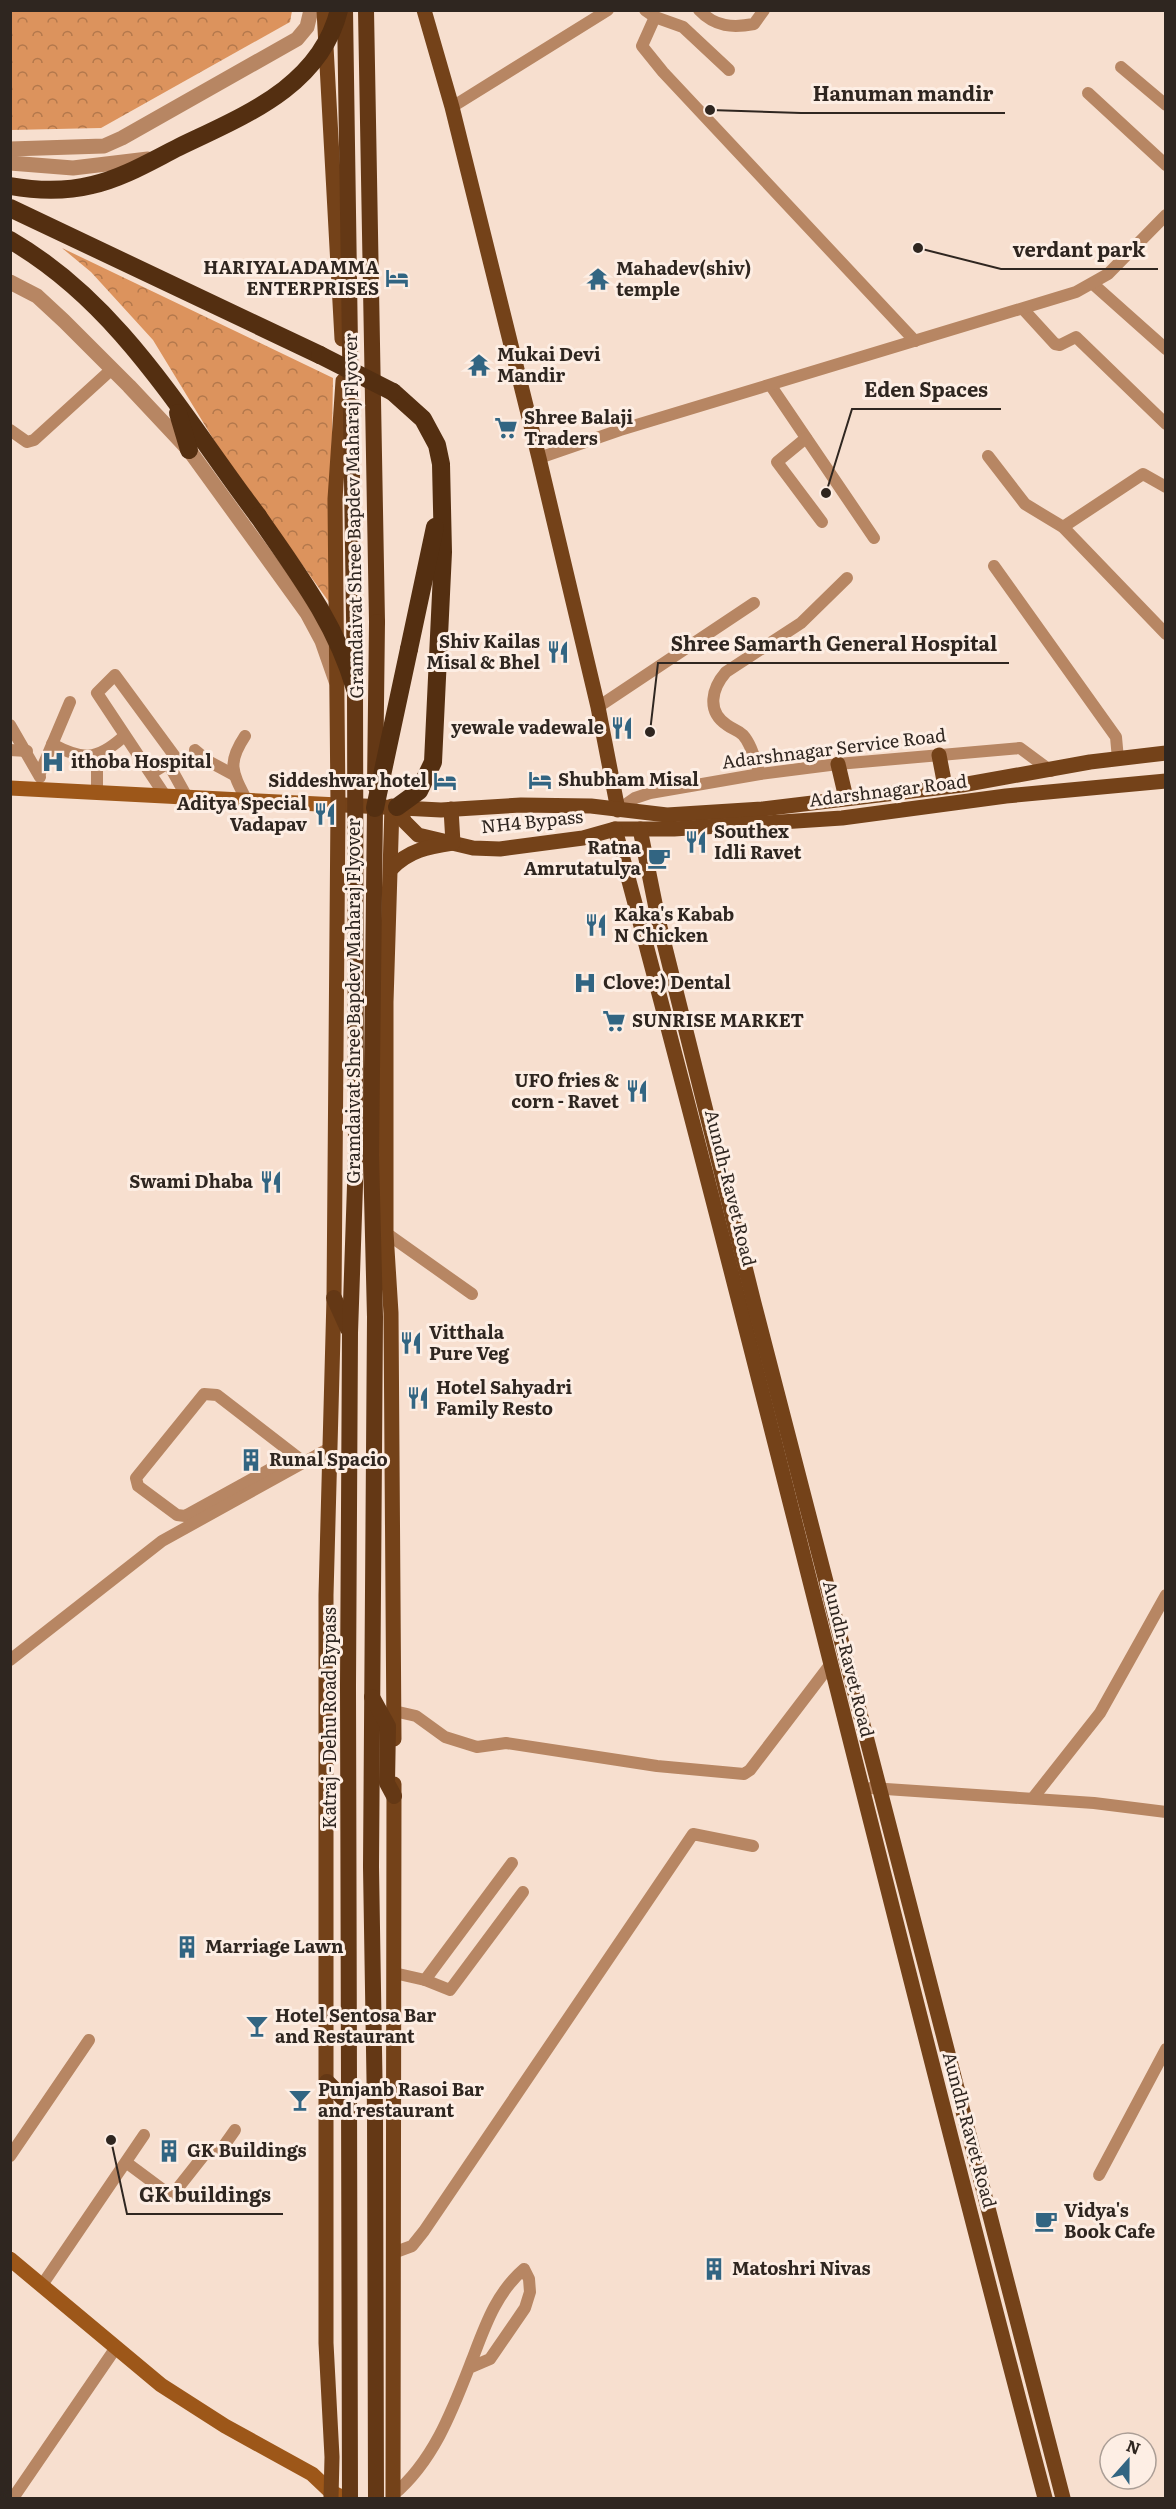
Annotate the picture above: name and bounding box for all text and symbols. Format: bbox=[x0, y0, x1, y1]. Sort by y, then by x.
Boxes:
callout: Hanuman mandir bbox=[801, 75, 1005, 113]
text: Hanuman mandir bbox=[813, 77, 993, 107]
callout: verdant park bbox=[1001, 231, 1158, 269]
text: verdant park bbox=[1013, 233, 1146, 263]
place label: HARIYALADAMMA ENTERPRISES bbox=[203, 253, 379, 301]
place label: Mahadev(shiv) temple bbox=[616, 254, 751, 302]
hotel icon: HARIYALADAMMA ENTERPRISES bbox=[384, 265, 410, 291]
temple icon: Mahadev(shiv) temple bbox=[585, 266, 611, 292]
street label: Gramdaivat Shree Bapdev Maharaj Flyover bbox=[336, 333, 369, 699]
place label: Mukai Devi Mandir bbox=[497, 340, 601, 388]
temple icon: Mukai Devi Mandir bbox=[466, 352, 492, 378]
callout: Eden Spaces bbox=[852, 371, 1001, 409]
text: Eden Spaces bbox=[864, 373, 988, 403]
place label: Shree Balaji Traders bbox=[524, 403, 633, 451]
supermarket icon: Shree Balaji Traders bbox=[493, 415, 519, 441]
callout: Shree Samarth General Hospital bbox=[658, 625, 1009, 663]
place label: Shiv Kailas Misal & Bhel bbox=[426, 627, 540, 675]
text: Shree Samarth General Hospital bbox=[671, 627, 997, 657]
restaurant icon: Shiv Kailas Misal & Bhel bbox=[545, 639, 571, 665]
place label: yewale vadewale bbox=[451, 713, 604, 740]
restaurant icon: yewale vadewale bbox=[609, 715, 635, 741]
street label: Adarshnagar Service Road bbox=[720, 720, 948, 775]
place label: ithoba Hospital bbox=[71, 747, 212, 774]
hospital icon: ithoba Hospital bbox=[40, 749, 66, 775]
place label: Shubham Misal bbox=[558, 765, 699, 792]
place label: Siddeshwar hotel bbox=[268, 766, 427, 793]
street label: Adarshnagar Road bbox=[807, 766, 968, 813]
hotel icon: Shubham Misal bbox=[527, 767, 553, 793]
hotel icon: Siddeshwar hotel bbox=[432, 768, 458, 794]
place label: Aditya Special Vadapav bbox=[177, 789, 308, 837]
restaurant icon: Aditya Special Vadapav bbox=[312, 801, 338, 827]
street label: NH4 Bypass bbox=[479, 802, 584, 839]
place label: Southex Idli Ravet bbox=[714, 817, 802, 865]
street label: Gramdaivat Shree Bapdev Maharaj Flyover bbox=[339, 818, 366, 1184]
restaurant icon: Southex Idli Ravet bbox=[683, 829, 709, 855]
place label: Ratna Amrutatulya bbox=[524, 833, 642, 881]
cafe icon: Ratna Amrutatulya bbox=[646, 845, 672, 871]
place label: Kaka's Kabab N Chicken bbox=[614, 900, 734, 948]
restaurant icon: Kaka's Kabab N Chicken bbox=[583, 912, 609, 938]
place label: Clove:) Dental bbox=[603, 968, 731, 995]
hospital icon: Clove:) Dental bbox=[572, 970, 598, 996]
place label: SUNRISE MARKET bbox=[632, 1006, 804, 1033]
supermarket icon: SUNRISE MARKET bbox=[601, 1008, 627, 1034]
place label: UFO fries & corn - Ravet bbox=[511, 1066, 619, 1114]
restaurant icon: UFO fries & corn - Ravet bbox=[624, 1078, 650, 1104]
street label: Aundh-Ravet Road bbox=[699, 1106, 764, 1269]
place label: Swami Dhaba bbox=[129, 1167, 254, 1194]
restaurant icon: Swami Dhaba bbox=[258, 1169, 284, 1195]
place label: Vitthala Pure Veg bbox=[429, 1318, 510, 1366]
restaurant icon: Vitthala Pure Veg bbox=[398, 1330, 424, 1356]
place label: Hotel Sahyadri Family Resto bbox=[436, 1373, 572, 1421]
restaurant icon: Hotel Sahyadri Family Resto bbox=[405, 1385, 431, 1411]
place label: Runal Spacio bbox=[269, 1445, 388, 1472]
building icon: Runal Spacio bbox=[238, 1447, 264, 1473]
street label: Aundh-Ravet Road bbox=[817, 1577, 882, 1740]
street label: Katraj - Dehu Road Bypass bbox=[315, 1607, 342, 1829]
place label: Marriage Lawn bbox=[205, 1932, 344, 1959]
building icon: Marriage Lawn bbox=[174, 1934, 200, 1960]
place label: Hotel Sentosa Bar and Restaurant bbox=[275, 2001, 436, 2049]
bar icon: Hotel Sentosa Bar and Restaurant bbox=[244, 2013, 270, 2039]
street label: Aundh-Ravet Road bbox=[937, 2049, 1004, 2211]
place label: Punjanb Rasoi Bar and restaurant bbox=[318, 2075, 484, 2123]
bar icon: Punjanb Rasoi Bar and restaurant bbox=[287, 2087, 313, 2113]
place label: GK Buildings bbox=[187, 2136, 307, 2163]
building icon: GK Buildings bbox=[156, 2138, 182, 2164]
callout: GK buildings bbox=[127, 2176, 283, 2214]
text: GK buildings bbox=[139, 2178, 271, 2208]
place label: Vidya's Book Cafe bbox=[1064, 2196, 1155, 2244]
cafe icon: Vidya's Book Cafe bbox=[1033, 2208, 1059, 2234]
place label: Matoshri Nivas bbox=[732, 2254, 871, 2281]
building icon: Matoshri Nivas bbox=[701, 2256, 727, 2282]
north arrow bbox=[1098, 2431, 1158, 2491]
text: N bbox=[1123, 2432, 1144, 2460]

